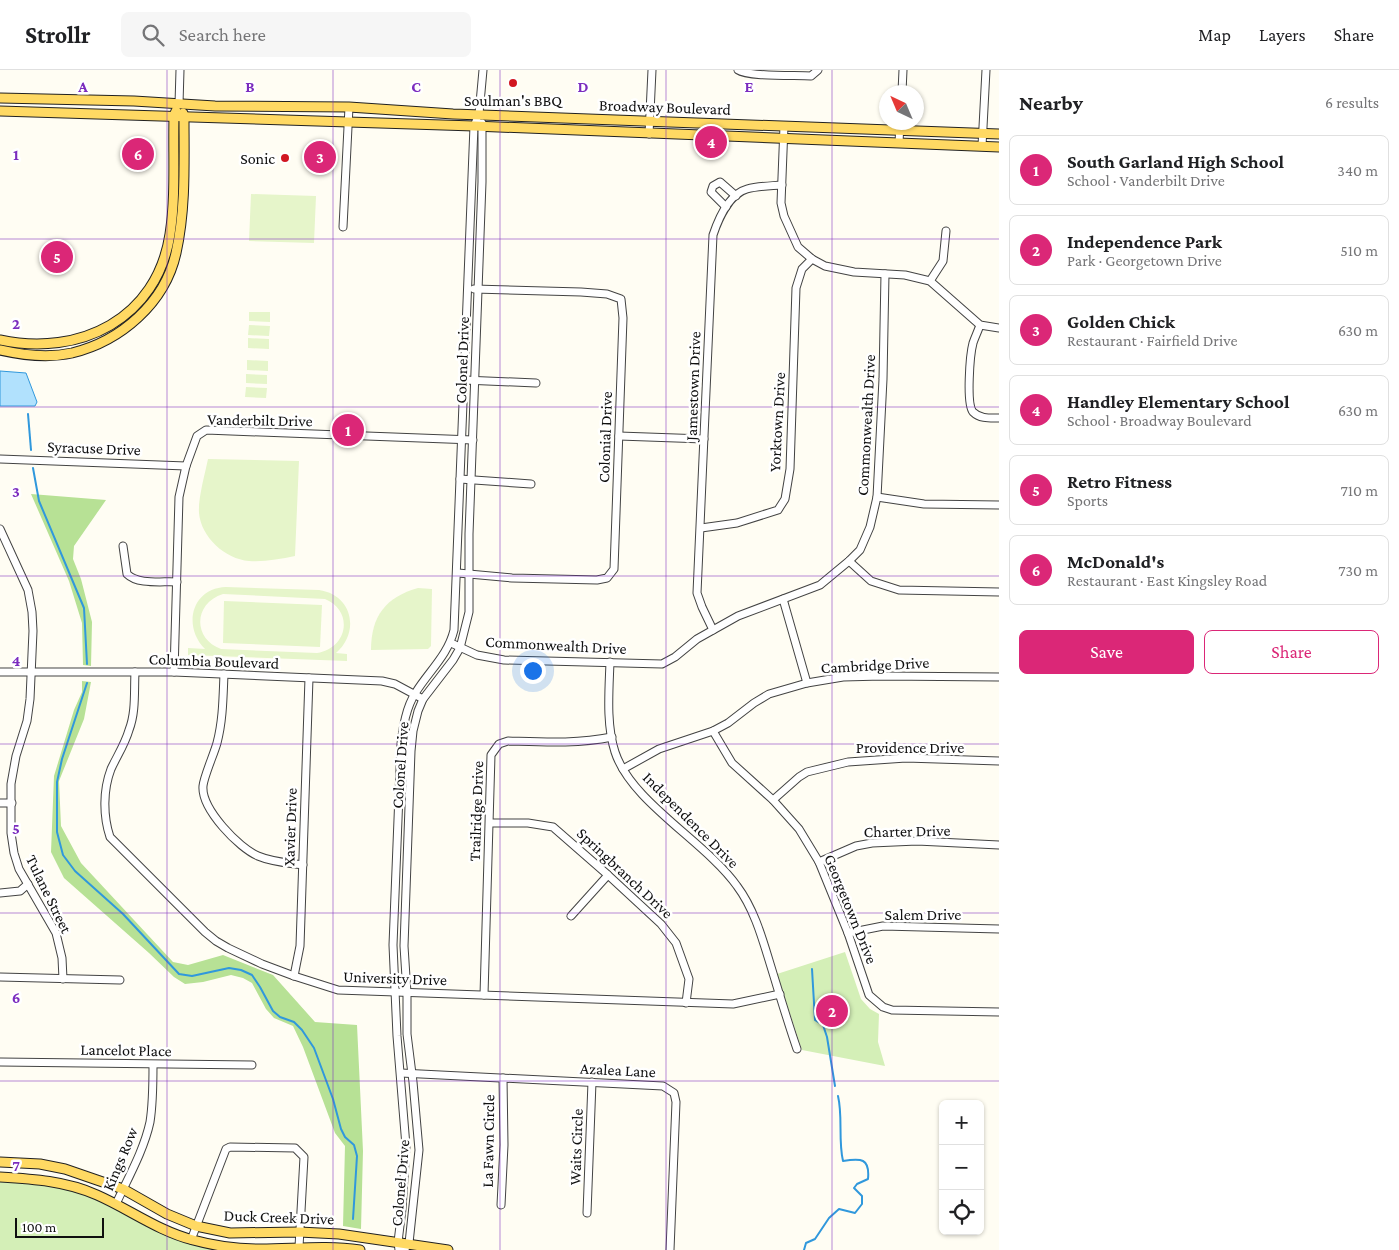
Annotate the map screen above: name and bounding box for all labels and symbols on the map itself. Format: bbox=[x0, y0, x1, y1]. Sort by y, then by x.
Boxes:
marker: Soulman's BBQ bbox=[507, 77, 519, 89]
text: A bbox=[77, 78, 88, 95]
text: B bbox=[245, 78, 255, 95]
text: C bbox=[411, 78, 421, 95]
text: D bbox=[577, 78, 589, 95]
text: E bbox=[744, 78, 754, 95]
north arrow bbox=[879, 85, 924, 130]
place label: Soulman's BBQ bbox=[464, 92, 563, 109]
street label: Broadway Boulevard bbox=[599, 96, 732, 119]
pin: 4 bbox=[695, 123, 727, 161]
pin: 6 bbox=[122, 135, 154, 173]
pin: 3 bbox=[304, 138, 336, 176]
text: 1 bbox=[13, 146, 19, 163]
place label: Sonic bbox=[240, 150, 275, 167]
marker: Sonic bbox=[279, 152, 291, 164]
pin: 5 bbox=[41, 238, 73, 276]
text: 2 bbox=[12, 315, 20, 332]
street label: Colonel Drive bbox=[452, 316, 472, 404]
street label: Jamestown Drive bbox=[683, 331, 704, 443]
street label: Commonwealth Drive bbox=[854, 354, 878, 496]
street label: Yorktown Drive bbox=[766, 372, 788, 472]
street label: Colonial Drive bbox=[595, 391, 615, 483]
street label: Vanderbilt Drive bbox=[207, 411, 313, 429]
pin: 1 bbox=[332, 411, 364, 449]
street label: Syracuse Drive bbox=[47, 438, 141, 459]
text: 3 bbox=[12, 483, 20, 500]
street label: Commonwealth Drive bbox=[485, 633, 627, 657]
street label: Columbia Boulevard bbox=[149, 650, 280, 672]
text: 4 bbox=[12, 652, 21, 669]
street label: Cambridge Drive bbox=[820, 654, 930, 677]
your location bbox=[520, 658, 546, 684]
street label: Colonel Drive bbox=[388, 721, 412, 809]
street label: Providence Drive bbox=[856, 739, 964, 756]
street label: Trailridge Drive bbox=[466, 760, 487, 862]
street label: Independence Drive bbox=[639, 769, 742, 872]
street label: Xavier Drive bbox=[280, 788, 300, 866]
text: 5 bbox=[12, 820, 20, 837]
street label: Charter Drive bbox=[863, 822, 951, 840]
street label: Springbranch Drive bbox=[573, 824, 676, 922]
street label: Tulane Street bbox=[23, 852, 76, 936]
street label: Georgetown Drive bbox=[820, 852, 881, 967]
street label: Salem Drive bbox=[885, 906, 961, 923]
street label: University Drive bbox=[343, 968, 447, 989]
text: 6 bbox=[12, 989, 20, 1006]
pin: 2 bbox=[816, 992, 848, 1030]
street label: Lancelot Place bbox=[80, 1041, 172, 1059]
street label: Azalea Lane bbox=[580, 1060, 656, 1080]
street label: La Fawn Circle bbox=[479, 1094, 497, 1188]
street label: Waits Circle bbox=[566, 1108, 586, 1186]
street label: Kings Row bbox=[99, 1125, 142, 1194]
street label: Colonel Drive bbox=[388, 1139, 412, 1227]
text: 7 bbox=[12, 1157, 20, 1174]
street label: Duck Creek Drive bbox=[223, 1207, 335, 1227]
scale bar bbox=[15, 1215, 104, 1238]

